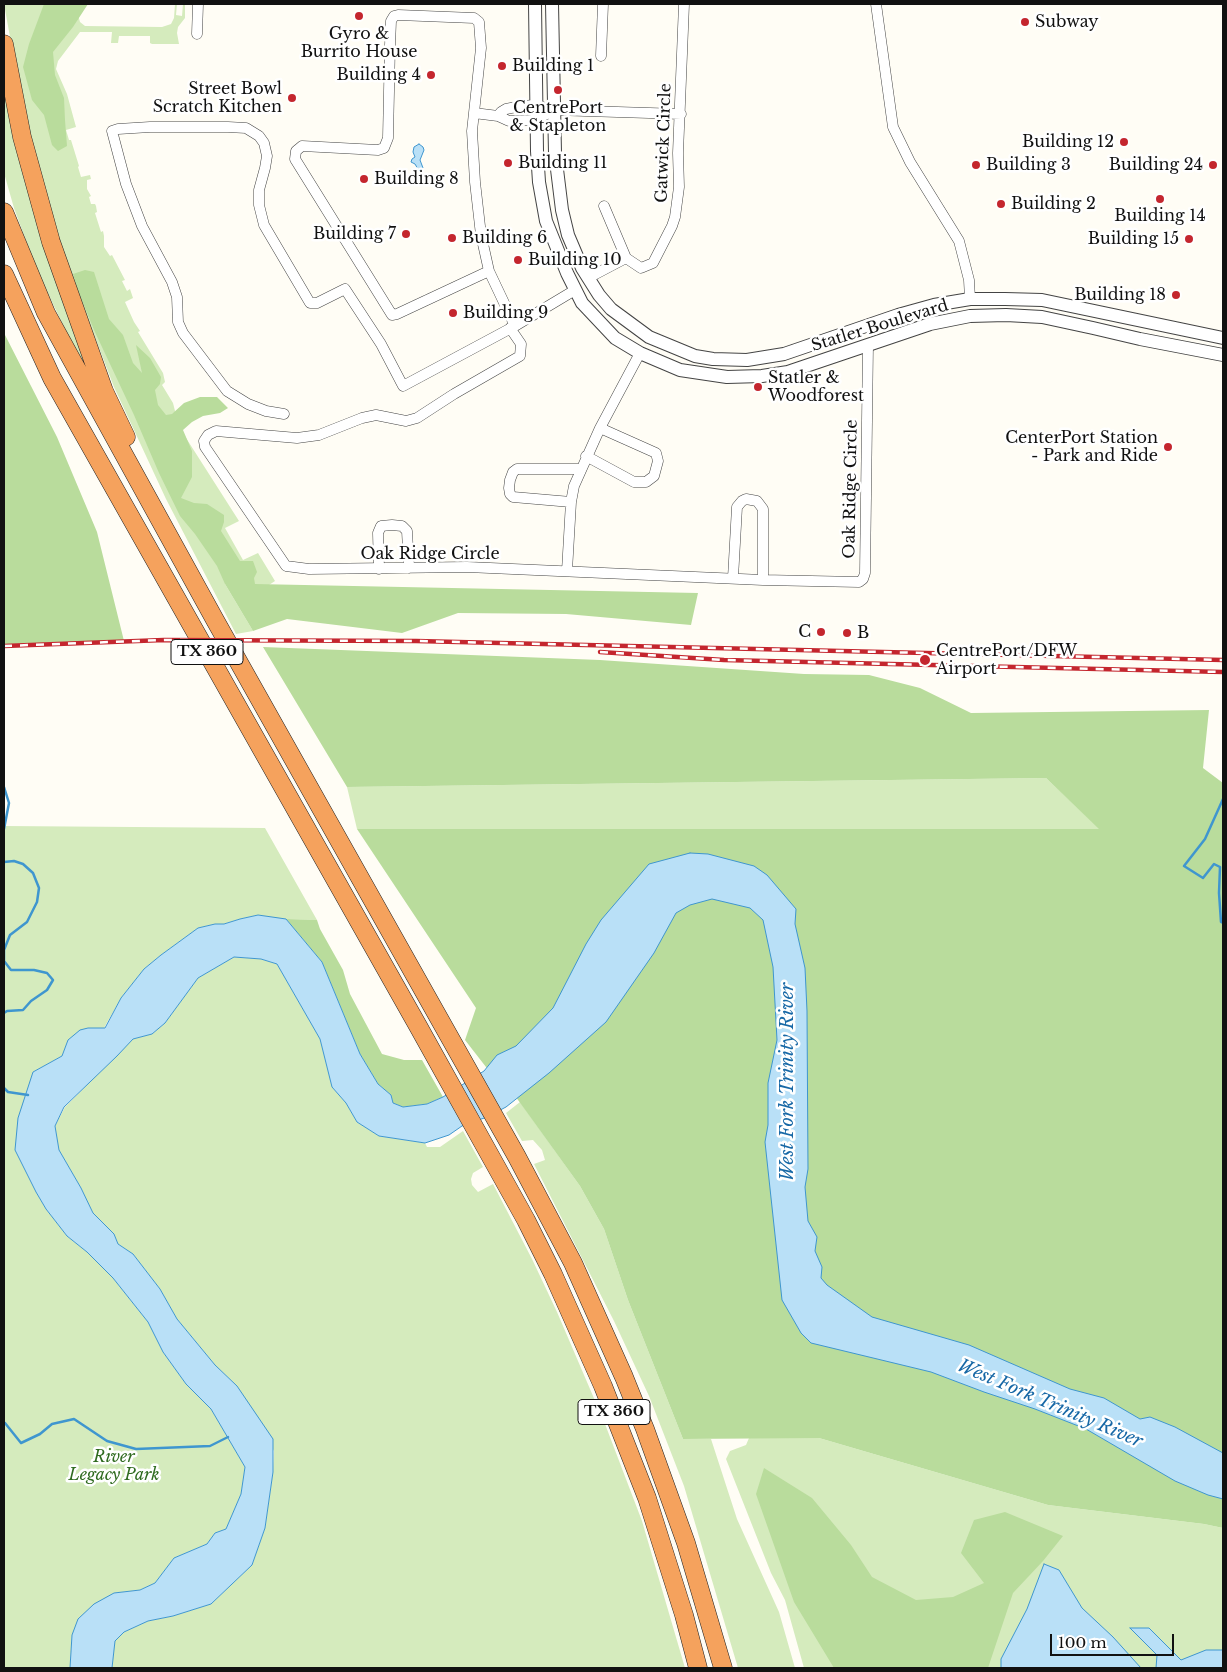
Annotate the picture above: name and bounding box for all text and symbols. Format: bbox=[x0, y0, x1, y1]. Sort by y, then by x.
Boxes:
marker: Gyro & Burrito House bbox=[353, 10, 365, 22]
place label: Subway bbox=[1035, 12, 1098, 32]
marker: Subway bbox=[1019, 16, 1031, 28]
place label: Gyro & Burrito House bbox=[301, 24, 417, 62]
place label: Building 1 bbox=[512, 56, 594, 76]
marker: Building 1 bbox=[496, 60, 508, 72]
place label: Building 4 bbox=[337, 65, 421, 85]
marker: Building 4 bbox=[425, 69, 437, 81]
place label: Street Bowl Scratch Kitchen bbox=[153, 79, 282, 117]
street label: Gatwick Circle bbox=[652, 83, 676, 203]
marker: CentrePort & Stapleton bbox=[552, 84, 564, 96]
marker: Street Bowl Scratch Kitchen bbox=[286, 92, 298, 104]
place label: CentrePort & Stapleton bbox=[510, 98, 606, 136]
place label: Building 12 bbox=[1022, 132, 1114, 152]
marker: Building 12 bbox=[1118, 136, 1130, 148]
place label: Building 11 bbox=[518, 153, 607, 173]
place label: Building 3 bbox=[986, 155, 1071, 175]
place label: Building 24 bbox=[1109, 155, 1203, 175]
marker: Building 11 bbox=[502, 157, 514, 169]
marker: Building 3 bbox=[970, 159, 982, 171]
marker: Building 24 bbox=[1207, 159, 1219, 171]
place label: Building 8 bbox=[374, 169, 459, 189]
marker: Building 8 bbox=[358, 173, 370, 185]
marker: Building 14 bbox=[1154, 193, 1166, 205]
place label: Building 2 bbox=[1011, 194, 1096, 214]
marker: Building 2 bbox=[995, 198, 1007, 210]
place label: Building 14 bbox=[1114, 206, 1206, 226]
place label: Building 7 bbox=[313, 224, 396, 244]
marker: Building 7 bbox=[400, 228, 412, 240]
place label: Building 6 bbox=[462, 228, 547, 248]
place label: Building 15 bbox=[1088, 229, 1179, 249]
marker: Building 6 bbox=[446, 232, 458, 244]
marker: Building 15 bbox=[1183, 233, 1195, 245]
place label: Building 10 bbox=[528, 250, 622, 270]
marker: Building 10 bbox=[512, 254, 524, 266]
place label: Building 18 bbox=[1074, 285, 1166, 305]
marker: Building 18 bbox=[1170, 289, 1182, 301]
street label: Statler Boulevard bbox=[809, 296, 951, 356]
place label: Building 9 bbox=[463, 303, 548, 323]
marker: Building 9 bbox=[447, 307, 459, 319]
place label: Statler & Woodforest bbox=[768, 368, 864, 406]
marker: Statler & Woodforest bbox=[752, 381, 764, 393]
street label: Oak Ridge Circle bbox=[840, 419, 862, 559]
place label: CenterPort Station - Park and Ride bbox=[1005, 428, 1158, 466]
marker: CenterPort Station - Park and Ride bbox=[1162, 441, 1174, 453]
street label: Oak Ridge Circle bbox=[360, 544, 500, 564]
place label: C bbox=[798, 622, 811, 642]
place label: B bbox=[857, 623, 869, 643]
marker: C bbox=[815, 626, 827, 638]
marker: B bbox=[841, 627, 853, 639]
road number: TX 360 bbox=[171, 640, 243, 664]
place label: CentrePort/DFW Airport bbox=[936, 641, 1077, 679]
marker: CentrePort/DFW Airport bbox=[918, 653, 932, 667]
water label: West Fork Trinity River bbox=[777, 983, 799, 1181]
water label: West Fork Trinity River bbox=[954, 1355, 1146, 1453]
road number: TX 360 bbox=[578, 1400, 650, 1424]
park label: River Legacy Park bbox=[68, 1447, 160, 1485]
scale bar bbox=[1052, 1624, 1176, 1656]
text: 100 m bbox=[1058, 1633, 1107, 1652]

